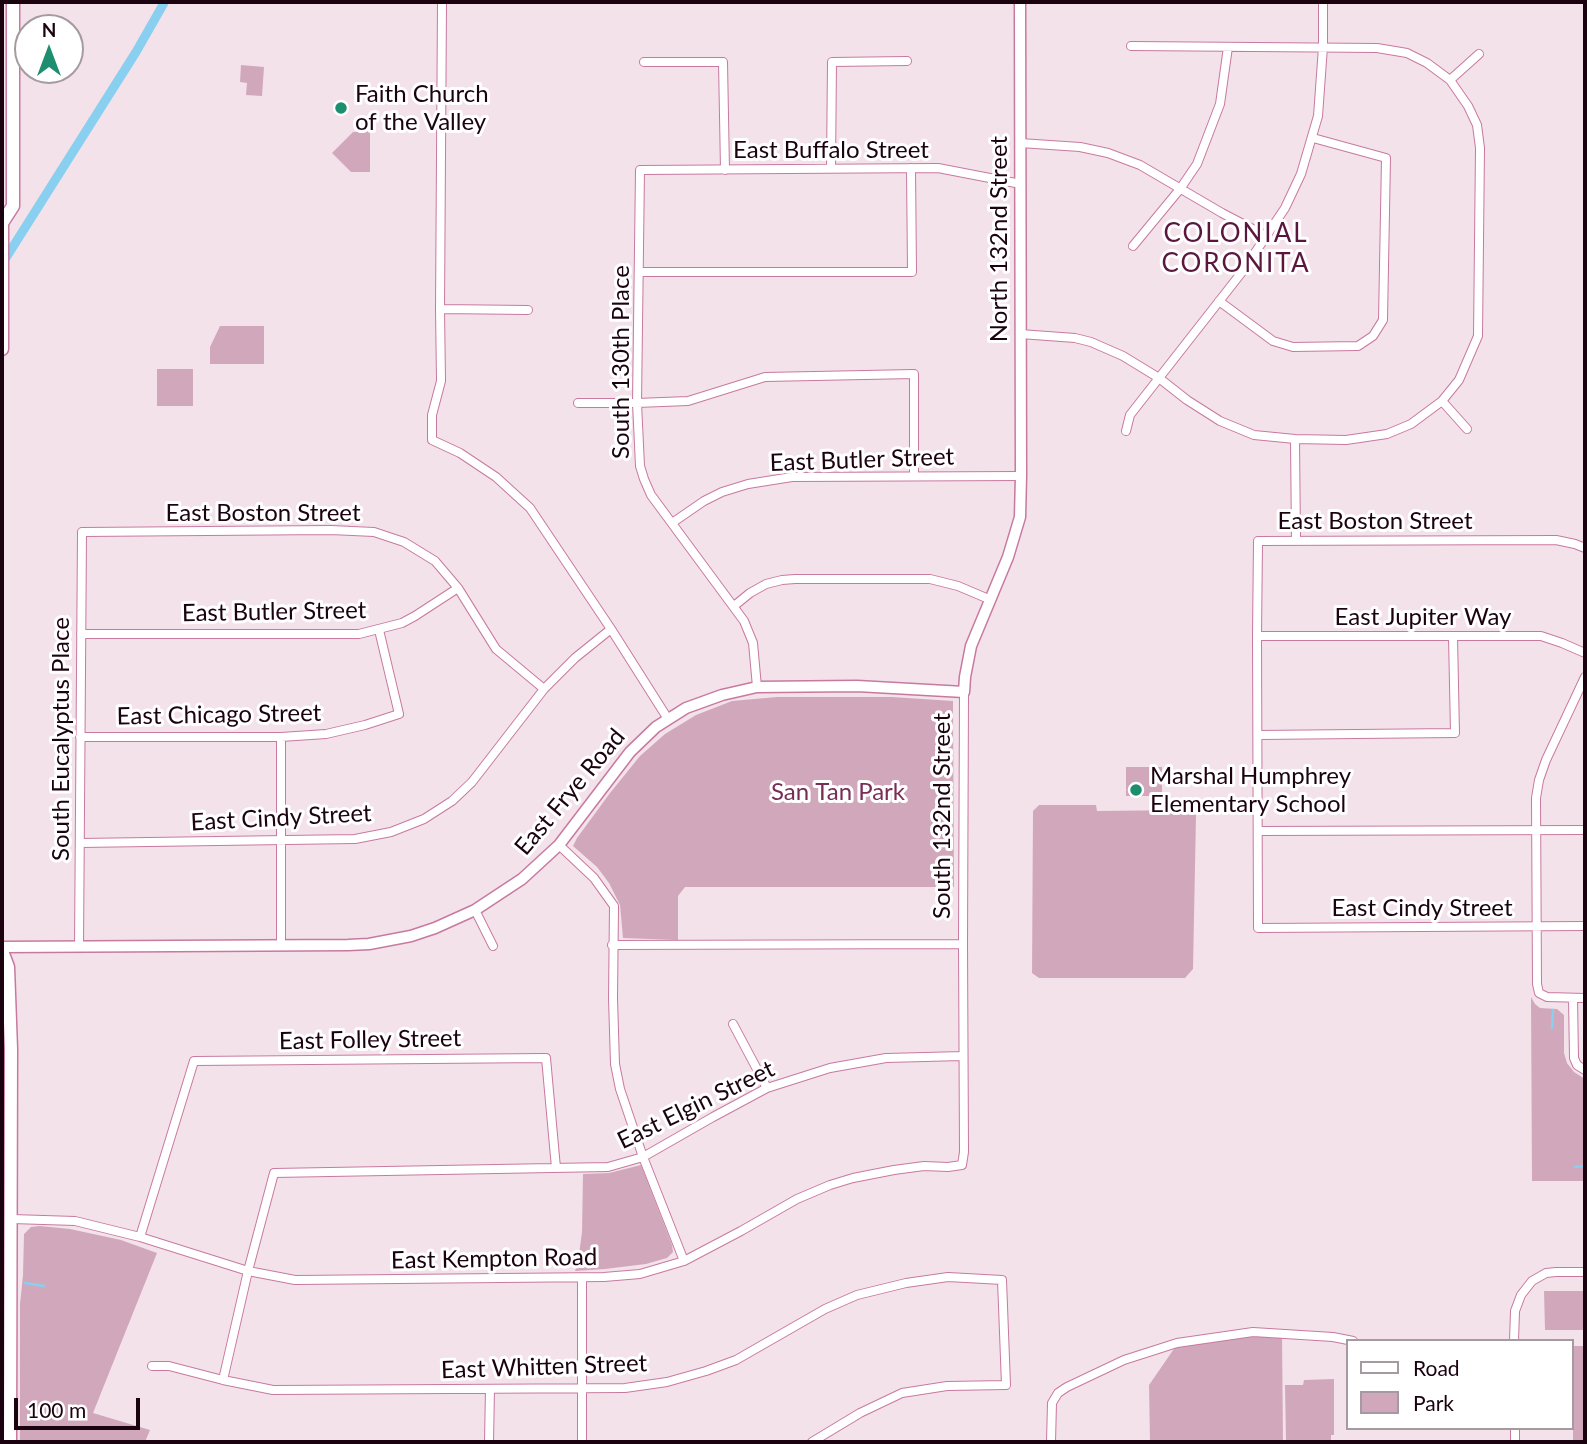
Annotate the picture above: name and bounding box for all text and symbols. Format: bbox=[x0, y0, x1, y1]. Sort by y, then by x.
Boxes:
north arrow bbox=[14, 14, 84, 84]
text: N bbox=[42, 18, 56, 41]
place label: Faith Church of the Valley bbox=[355, 80, 489, 136]
marker: Faith Church of the Valley bbox=[333, 100, 349, 116]
street label: East Buffalo Street bbox=[733, 136, 929, 164]
street label: North 132nd Street bbox=[985, 136, 1013, 342]
district label: COLONIAL CORONITA bbox=[1162, 218, 1310, 280]
street label: South 130th Place bbox=[607, 265, 635, 459]
street label: East Butler Street bbox=[769, 442, 955, 478]
street label: East Boston Street bbox=[166, 499, 360, 527]
street label: East Boston Street bbox=[1278, 507, 1472, 535]
street label: East Butler Street bbox=[182, 596, 366, 628]
street label: East Jupiter Way bbox=[1335, 603, 1511, 631]
street label: South Eucalyptus Place bbox=[47, 617, 75, 861]
street label: East Chicago Street bbox=[116, 699, 322, 731]
street label: South 132nd Street bbox=[928, 713, 956, 919]
street label: East Frye Road bbox=[509, 723, 631, 861]
place label: Marshal Humphrey Elementary School bbox=[1150, 762, 1351, 818]
park label: San Tan Park bbox=[771, 778, 905, 806]
marker: Marshal Humphrey Elementary School bbox=[1128, 782, 1144, 798]
street label: East Cindy Street bbox=[190, 799, 372, 837]
street label: East Cindy Street bbox=[1331, 894, 1513, 922]
street label: East Folley Street bbox=[279, 1024, 461, 1056]
street label: East Elgin Street bbox=[613, 1055, 779, 1155]
street label: East Kempton Road bbox=[391, 1243, 597, 1275]
legend bbox=[1346, 1339, 1573, 1430]
street label: East Whitten Street bbox=[440, 1349, 648, 1385]
text: Road bbox=[1413, 1355, 1460, 1380]
scale bar bbox=[18, 1384, 144, 1428]
text: Park bbox=[1413, 1390, 1454, 1415]
text: 100 m bbox=[27, 1397, 86, 1422]

